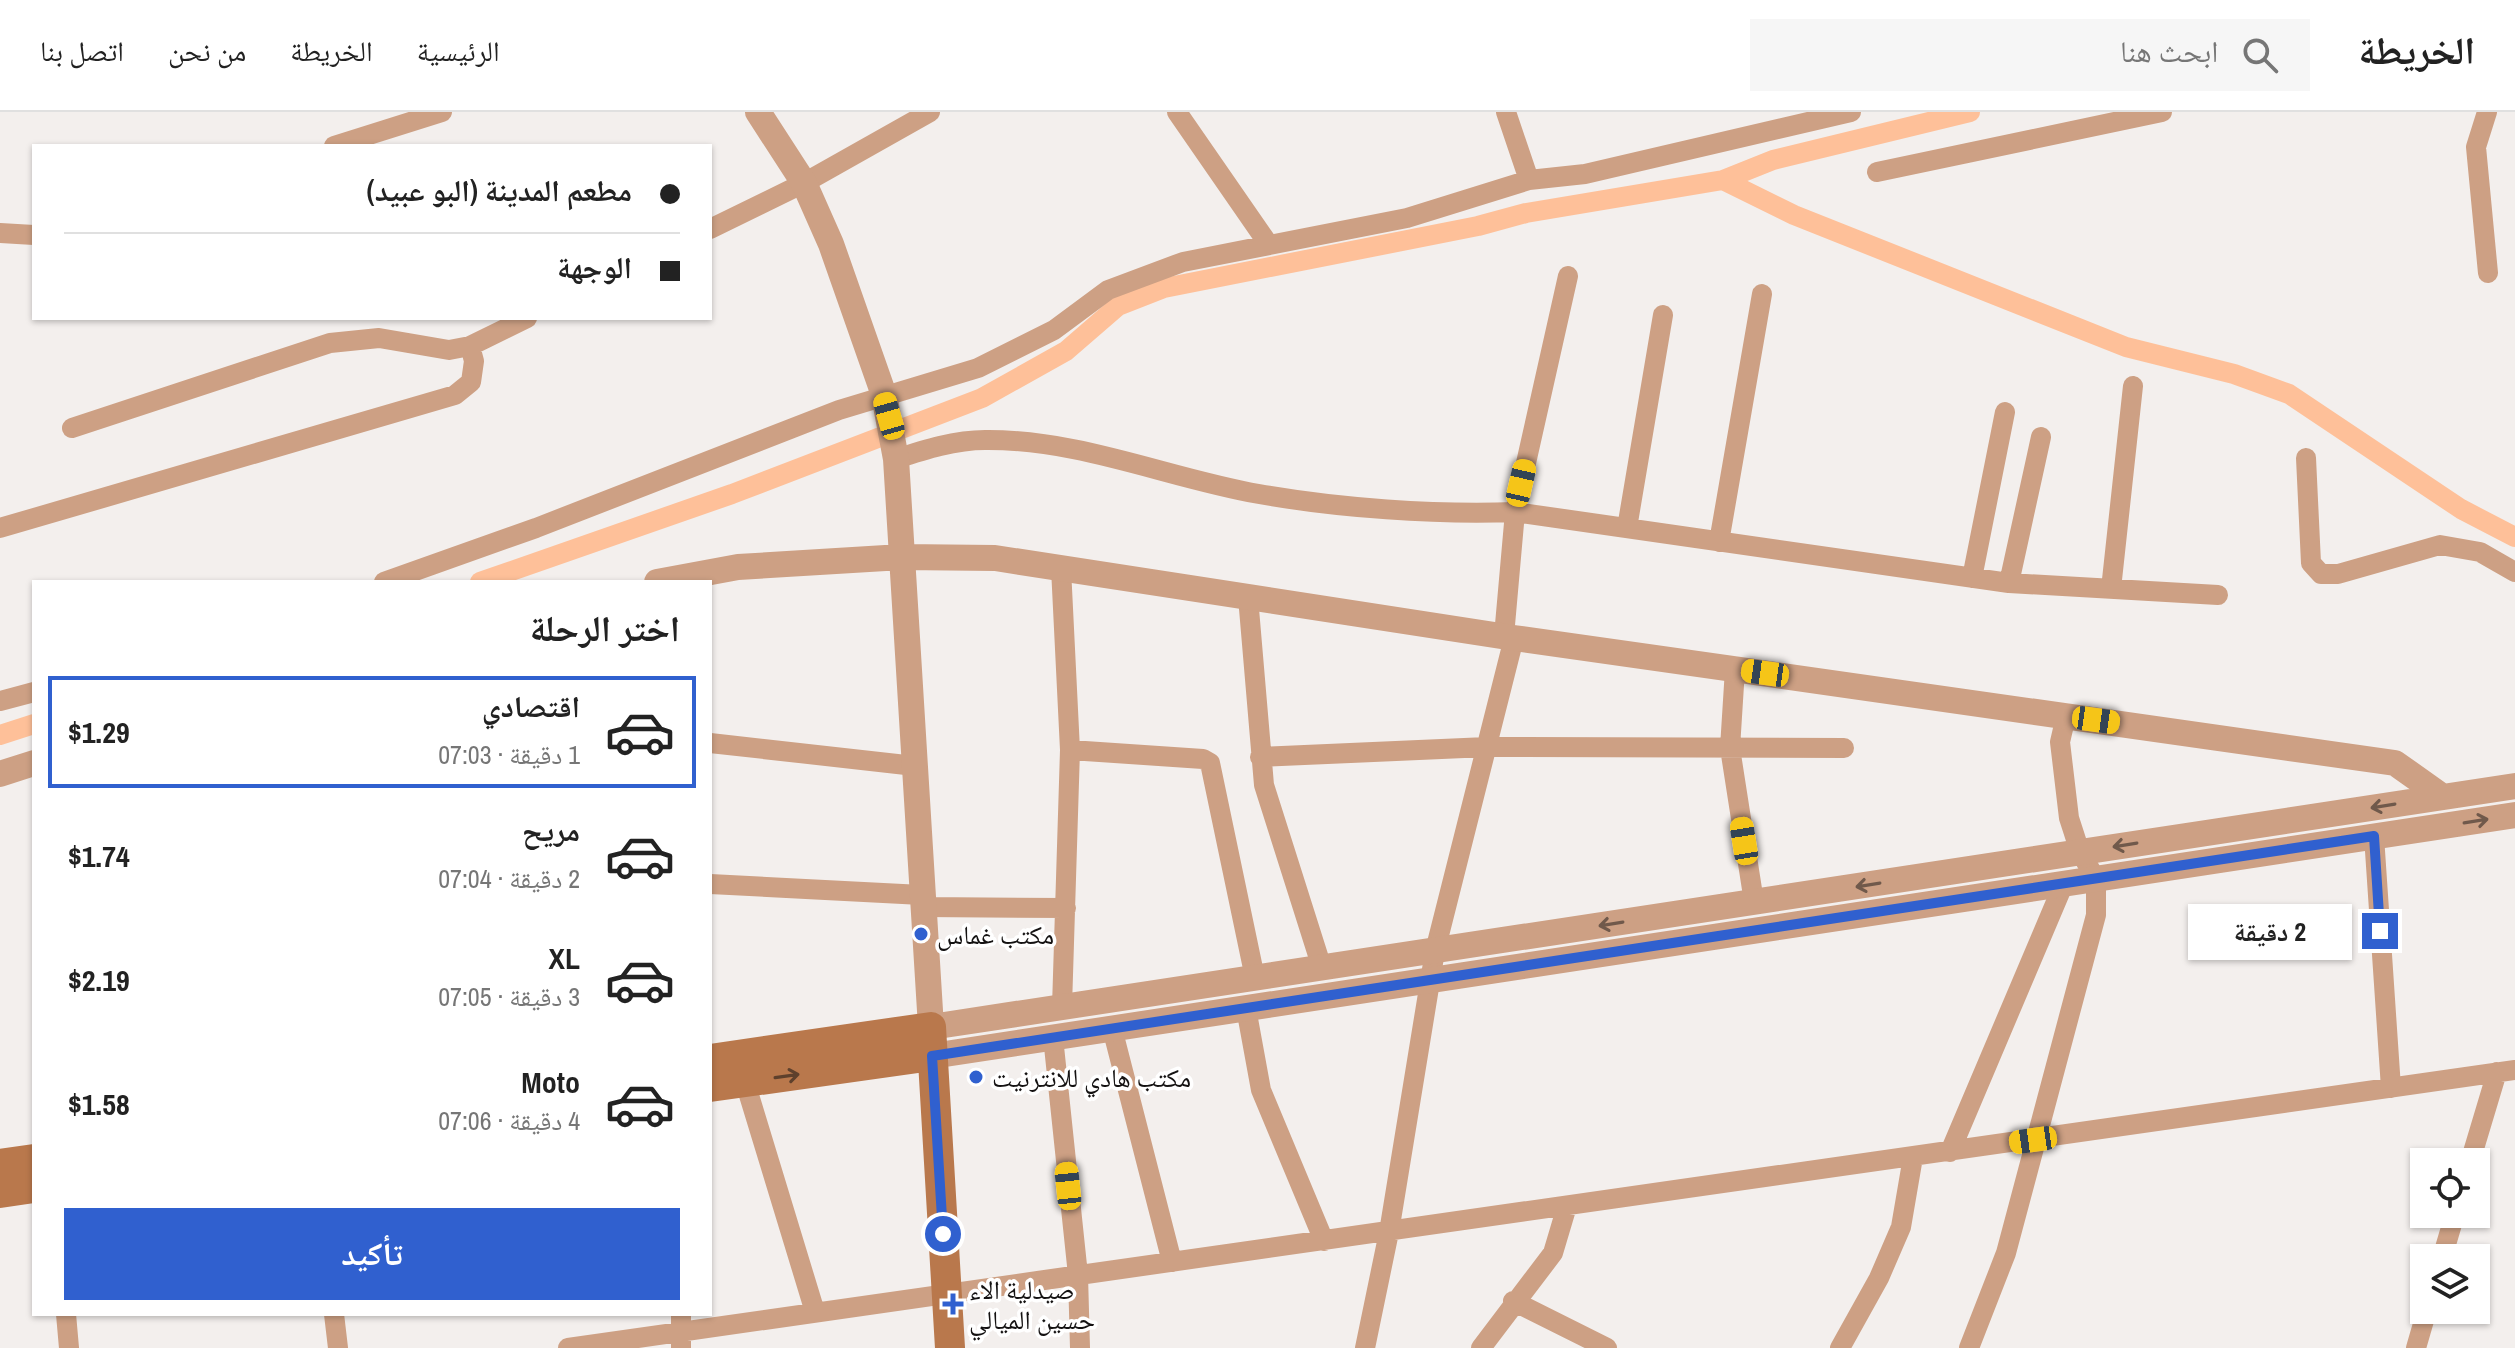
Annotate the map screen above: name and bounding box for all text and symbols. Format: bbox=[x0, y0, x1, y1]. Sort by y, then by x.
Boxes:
search box bbox=[1750, 19, 2310, 91]
text: الخريطة bbox=[2358, 25, 2475, 76]
text: ابحث هنا bbox=[2120, 31, 2218, 71]
text: اتصل بنا bbox=[40, 32, 124, 70]
text: من نحن bbox=[168, 32, 246, 70]
text: الخريطة bbox=[290, 32, 373, 70]
text: الرئيسية bbox=[417, 32, 500, 70]
icon: search bbox=[2238, 33, 2282, 77]
text: مطعم المدينة (البو عبيد) bbox=[367, 170, 632, 210]
text: الوجهة bbox=[557, 247, 632, 287]
car bbox=[871, 390, 907, 442]
car bbox=[1504, 457, 1538, 509]
text: اختر الرحلة bbox=[530, 604, 680, 652]
car bbox=[1740, 658, 1790, 688]
text: اقتصادي bbox=[482, 686, 580, 726]
icon: car bbox=[604, 696, 676, 768]
car bbox=[2071, 705, 2121, 735]
text: $1.29 bbox=[68, 712, 130, 752]
text: 1 دقيقة · 07:03 bbox=[438, 737, 580, 772]
one-way arrow bbox=[2370, 799, 2396, 814]
text: مريح bbox=[522, 810, 580, 850]
one-way arrow bbox=[2463, 813, 2489, 828]
car bbox=[1728, 815, 1760, 867]
icon: car bbox=[604, 820, 676, 892]
text: $1.74 bbox=[68, 836, 130, 876]
one-way arrow bbox=[2113, 839, 2139, 854]
text: 2 دقيقة · 07:04 bbox=[438, 861, 580, 896]
one-way arrow bbox=[1856, 878, 1882, 893]
callout: 2 دقيقة bbox=[2188, 903, 2352, 959]
route end bbox=[2362, 913, 2398, 949]
text: 2 دقيقة bbox=[2234, 914, 2306, 949]
place label: مكتب غماس bbox=[937, 917, 1054, 952]
one-way arrow bbox=[1599, 917, 1625, 932]
marker: مكتب غماس bbox=[912, 925, 930, 943]
text: XL bbox=[549, 938, 580, 978]
icon: car bbox=[604, 944, 676, 1016]
text: $2.19 bbox=[68, 960, 130, 1000]
text: 3 دقيقة · 07:05 bbox=[438, 979, 580, 1014]
place label: مكتب هادي للانترنيت bbox=[992, 1060, 1191, 1098]
text: Moto bbox=[521, 1062, 580, 1102]
icon: car bbox=[604, 1068, 676, 1140]
one-way arrow bbox=[774, 1068, 799, 1083]
marker: مكتب هادي للانترنيت bbox=[967, 1068, 985, 1086]
text: $1.58 bbox=[68, 1084, 130, 1124]
text: 4 دقيقة · 07:06 bbox=[438, 1103, 580, 1138]
car bbox=[2008, 1125, 2058, 1155]
map controls bbox=[2410, 1148, 2490, 1324]
button: locate bbox=[2410, 1148, 2490, 1228]
car bbox=[1054, 1161, 1082, 1211]
button: تأكيد bbox=[64, 1208, 680, 1300]
route start bbox=[925, 1216, 961, 1252]
button: layers bbox=[2410, 1244, 2490, 1324]
place label: صيدلية الاء حسين الميالي bbox=[969, 1272, 1095, 1340]
marker: صيدلية الاء حسين الميالي bbox=[944, 1295, 962, 1313]

